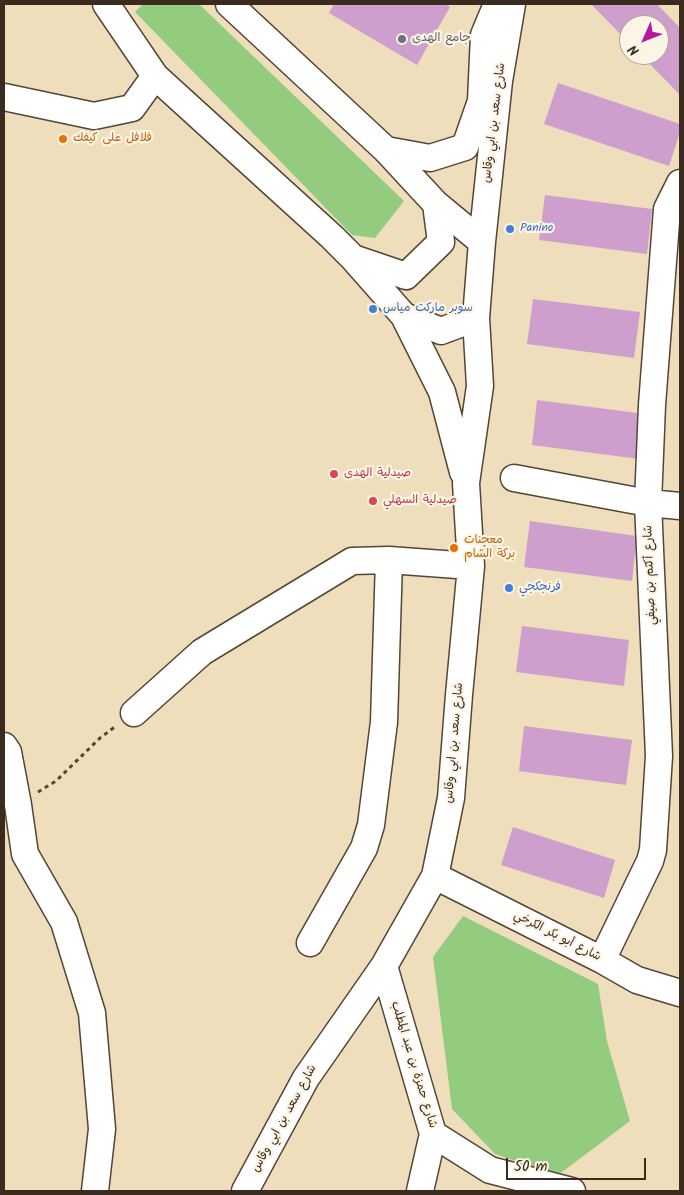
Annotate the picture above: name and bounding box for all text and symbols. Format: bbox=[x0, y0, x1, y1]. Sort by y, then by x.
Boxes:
north arrow bbox=[619, 15, 669, 65]
place label: جامع الهدى bbox=[412, 32, 471, 46]
marker: جامع الهدى bbox=[396, 33, 408, 45]
text: N bbox=[623, 39, 645, 61]
street label: شارع سعد بن ابي وقاس bbox=[480, 62, 510, 184]
place label: فلافل على كيفك bbox=[73, 132, 152, 146]
marker: فلافل على كيفك bbox=[57, 133, 69, 145]
place label: Panino bbox=[520, 222, 553, 236]
marker: Panino bbox=[504, 223, 516, 235]
place label: سوبر ماركت مياس bbox=[383, 302, 473, 316]
marker: سوبر ماركت مياس bbox=[367, 303, 379, 315]
place label: صيدلية الهدى bbox=[344, 467, 411, 481]
marker: صيدلية الهدى bbox=[328, 468, 340, 480]
place label: صيدلية السهلي bbox=[383, 494, 457, 508]
marker: صيدلية السهلي bbox=[367, 495, 379, 507]
street label: شارع أكثم بن صيفي bbox=[642, 525, 660, 625]
place label: معجنات بركة الشام bbox=[464, 534, 515, 562]
marker: معجنات بركة الشام bbox=[448, 542, 460, 554]
place label: فرنجكجي bbox=[519, 581, 561, 595]
marker: فرنجكجي bbox=[503, 582, 515, 594]
street label: شارع سعد بن ابي وقاس bbox=[443, 682, 467, 804]
street label: شارع أبو بكر الكرخي bbox=[511, 909, 603, 965]
street label: شارع حمزة بن عبد المطلب bbox=[387, 1000, 439, 1130]
street label: شارع سعد بن ابي وقاس bbox=[249, 1063, 321, 1175]
scale bar bbox=[509, 1148, 649, 1180]
text: 50 m bbox=[514, 1155, 548, 1179]

